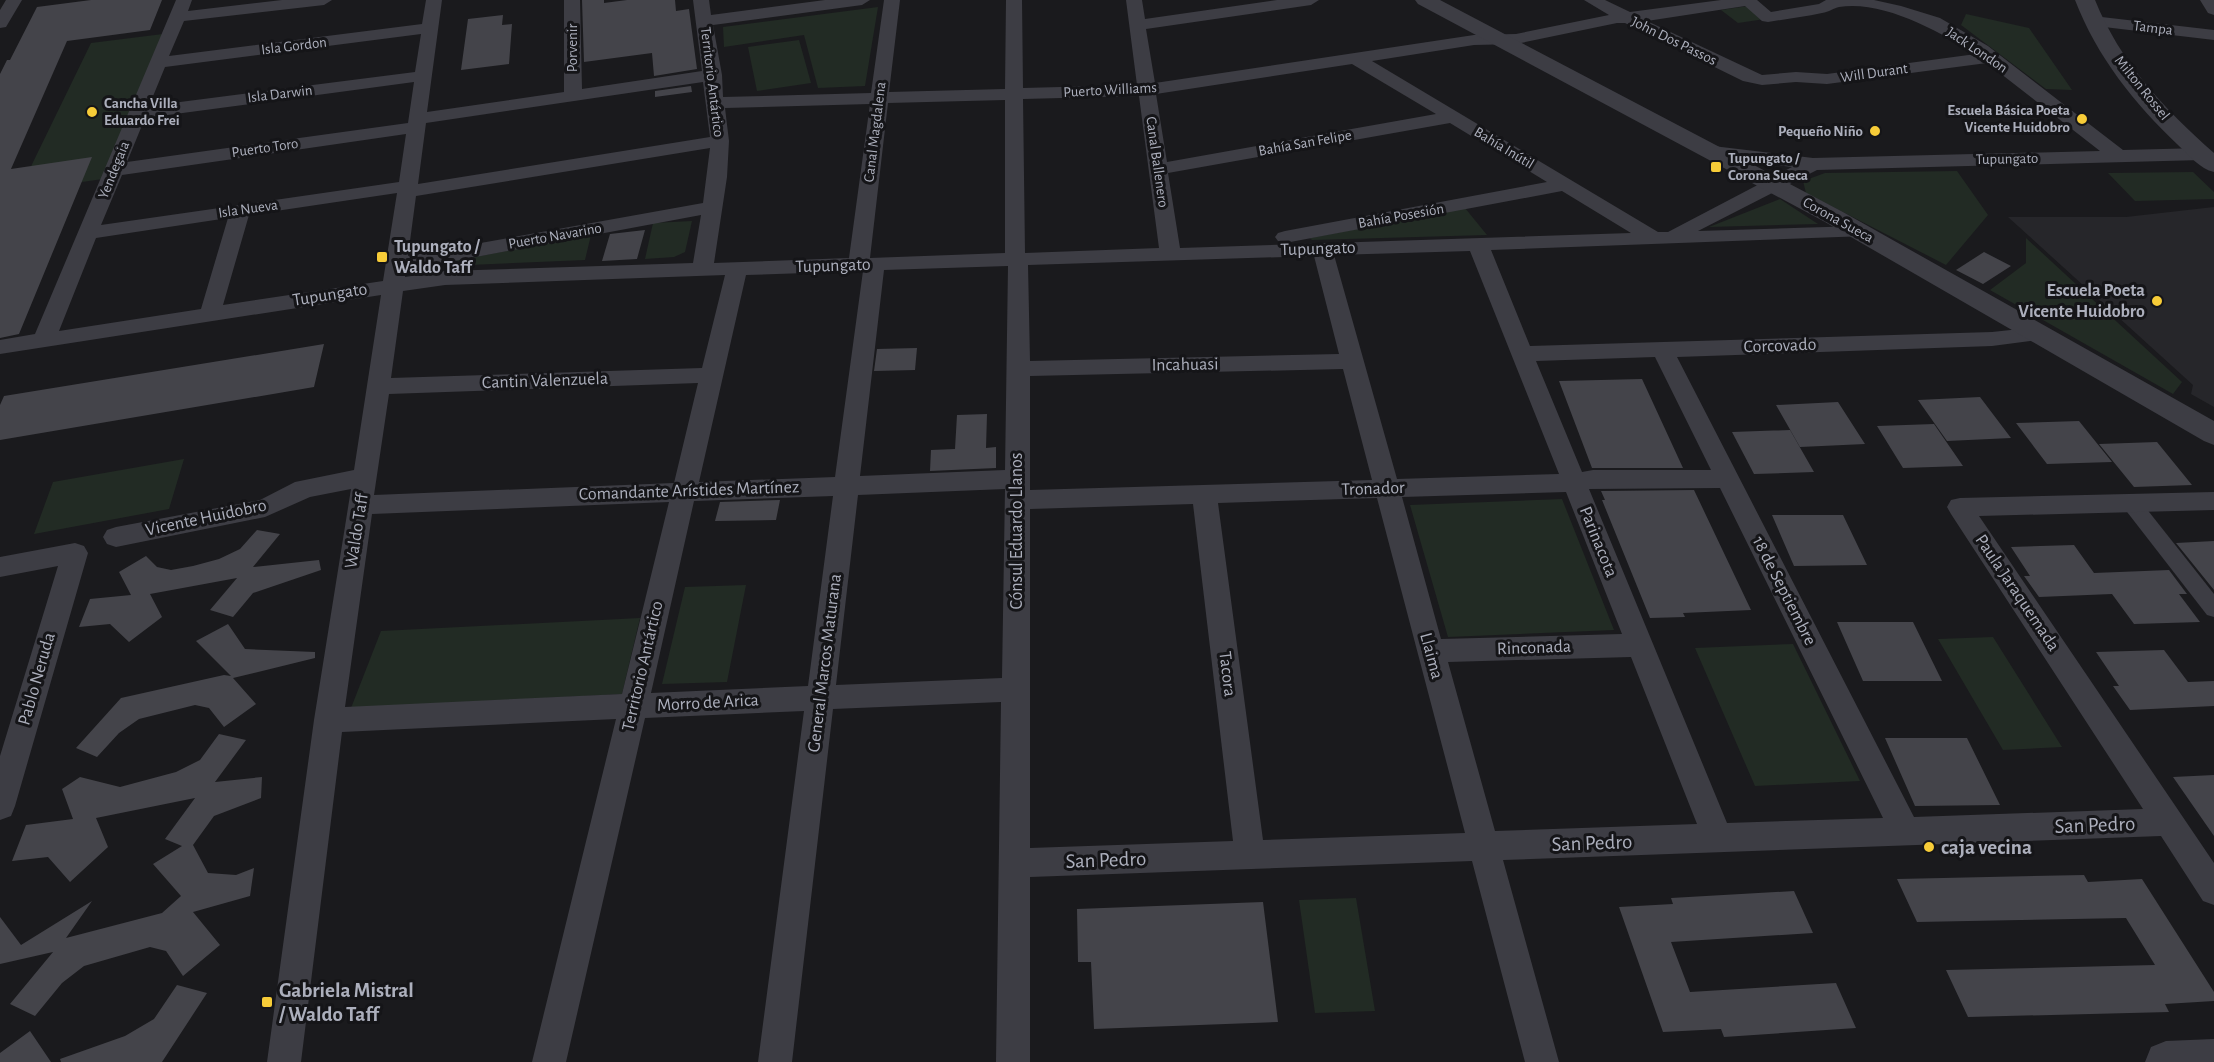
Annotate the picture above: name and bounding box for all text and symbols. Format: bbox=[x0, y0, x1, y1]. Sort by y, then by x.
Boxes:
street label: John Dos Passos bbox=[1629, 14, 1719, 68]
street label: Tampa bbox=[2132, 18, 2174, 38]
street label: Porvenir bbox=[565, 24, 580, 72]
street label: Jack London bbox=[1944, 24, 2010, 76]
street label: Territorio Antártico bbox=[698, 26, 726, 138]
street label: Isla Gordon bbox=[260, 35, 328, 57]
street label: Milton Rossel bbox=[2112, 53, 2172, 123]
street label: Will Durant bbox=[1839, 61, 1909, 85]
street label: Puerto Williams bbox=[1063, 80, 1157, 100]
street label: Canal Magdalena bbox=[861, 81, 889, 183]
street label: Isla Darwin bbox=[247, 83, 313, 105]
place label: Cancha Villa Eduardo Frei bbox=[104, 96, 180, 128]
place label: Escuela Básica Poeta Vicente Huidobro bbox=[1947, 103, 2070, 135]
marker: Cancha Villa Eduardo Frei bbox=[85, 105, 99, 119]
marker: Escuela Básica Poeta Vicente Huidobro bbox=[2075, 112, 2089, 126]
street label: Canal Ballenero bbox=[1143, 116, 1171, 208]
street label: Bahía Inútil bbox=[1471, 124, 1537, 172]
place label: Pequeño Niño bbox=[1778, 124, 1863, 139]
marker: Pequeño Niño bbox=[1868, 124, 1882, 138]
street label: Bahía San Felipe bbox=[1257, 127, 1353, 159]
street label: Puerto Toro bbox=[231, 136, 299, 160]
street label: Yendegaia bbox=[96, 139, 132, 201]
place label: Tupungato / Corona Sueca bbox=[1728, 151, 1808, 183]
street label: Tupungato bbox=[1975, 151, 2039, 167]
marker: Tupungato / Corona Sueca bbox=[1709, 160, 1723, 174]
street label: Corona Sueca bbox=[1800, 195, 1876, 246]
street label: Isla Nueva bbox=[217, 197, 279, 221]
street label: Bahía Posesión bbox=[1357, 201, 1445, 231]
street label: Puerto Navarino bbox=[507, 220, 603, 252]
place label: Tupungato / Waldo Taff bbox=[394, 238, 480, 277]
street label: Tupungato bbox=[1280, 239, 1356, 259]
marker: Tupungato / Waldo Taff bbox=[375, 250, 389, 264]
street label: Tupungato bbox=[795, 256, 871, 276]
street label: Tupungato bbox=[291, 280, 369, 310]
place label: Escuela Poeta Vicente Huidobro bbox=[2018, 282, 2145, 321]
marker: Escuela Poeta Vicente Huidobro bbox=[2150, 294, 2164, 308]
street label: Corcovado bbox=[1743, 336, 1817, 356]
street label: Incahuasi bbox=[1151, 355, 1219, 375]
street label: Cantin Valenzuela bbox=[482, 370, 608, 392]
street label: Cónsul Eduardo Llanos bbox=[1008, 453, 1026, 609]
street label: Comandante Arístides Martínez bbox=[579, 478, 799, 504]
street label: Tronador bbox=[1341, 479, 1405, 499]
street label: Waldo Taff bbox=[342, 491, 372, 570]
street label: Vicente Huidobro bbox=[144, 496, 268, 540]
street label: Parinacota bbox=[1576, 504, 1620, 580]
street label: Paula Jaraquemada bbox=[1971, 531, 2063, 655]
street label: 18 de Septiembre bbox=[1749, 534, 1819, 648]
street label: General Marcos Maturana bbox=[805, 573, 845, 753]
street label: Territorio Antártico bbox=[619, 599, 667, 733]
street label: Pablo Neruda bbox=[15, 631, 59, 727]
street label: Llaima bbox=[1416, 631, 1446, 681]
street label: Rinconada bbox=[1496, 638, 1572, 658]
street label: Tacora bbox=[1215, 650, 1239, 698]
street label: Morro de Arica bbox=[657, 691, 759, 715]
street label: San Pedro bbox=[2054, 813, 2136, 837]
street label: San Pedro bbox=[1551, 831, 1633, 855]
place label: caja vecina bbox=[1941, 837, 2032, 858]
marker: caja vecina bbox=[1922, 840, 1936, 854]
street label: San Pedro bbox=[1065, 848, 1147, 872]
place label: Gabriela Mistral / Waldo Taff bbox=[278, 980, 414, 1025]
marker: Gabriela Mistral / Waldo Taff bbox=[260, 995, 274, 1009]

